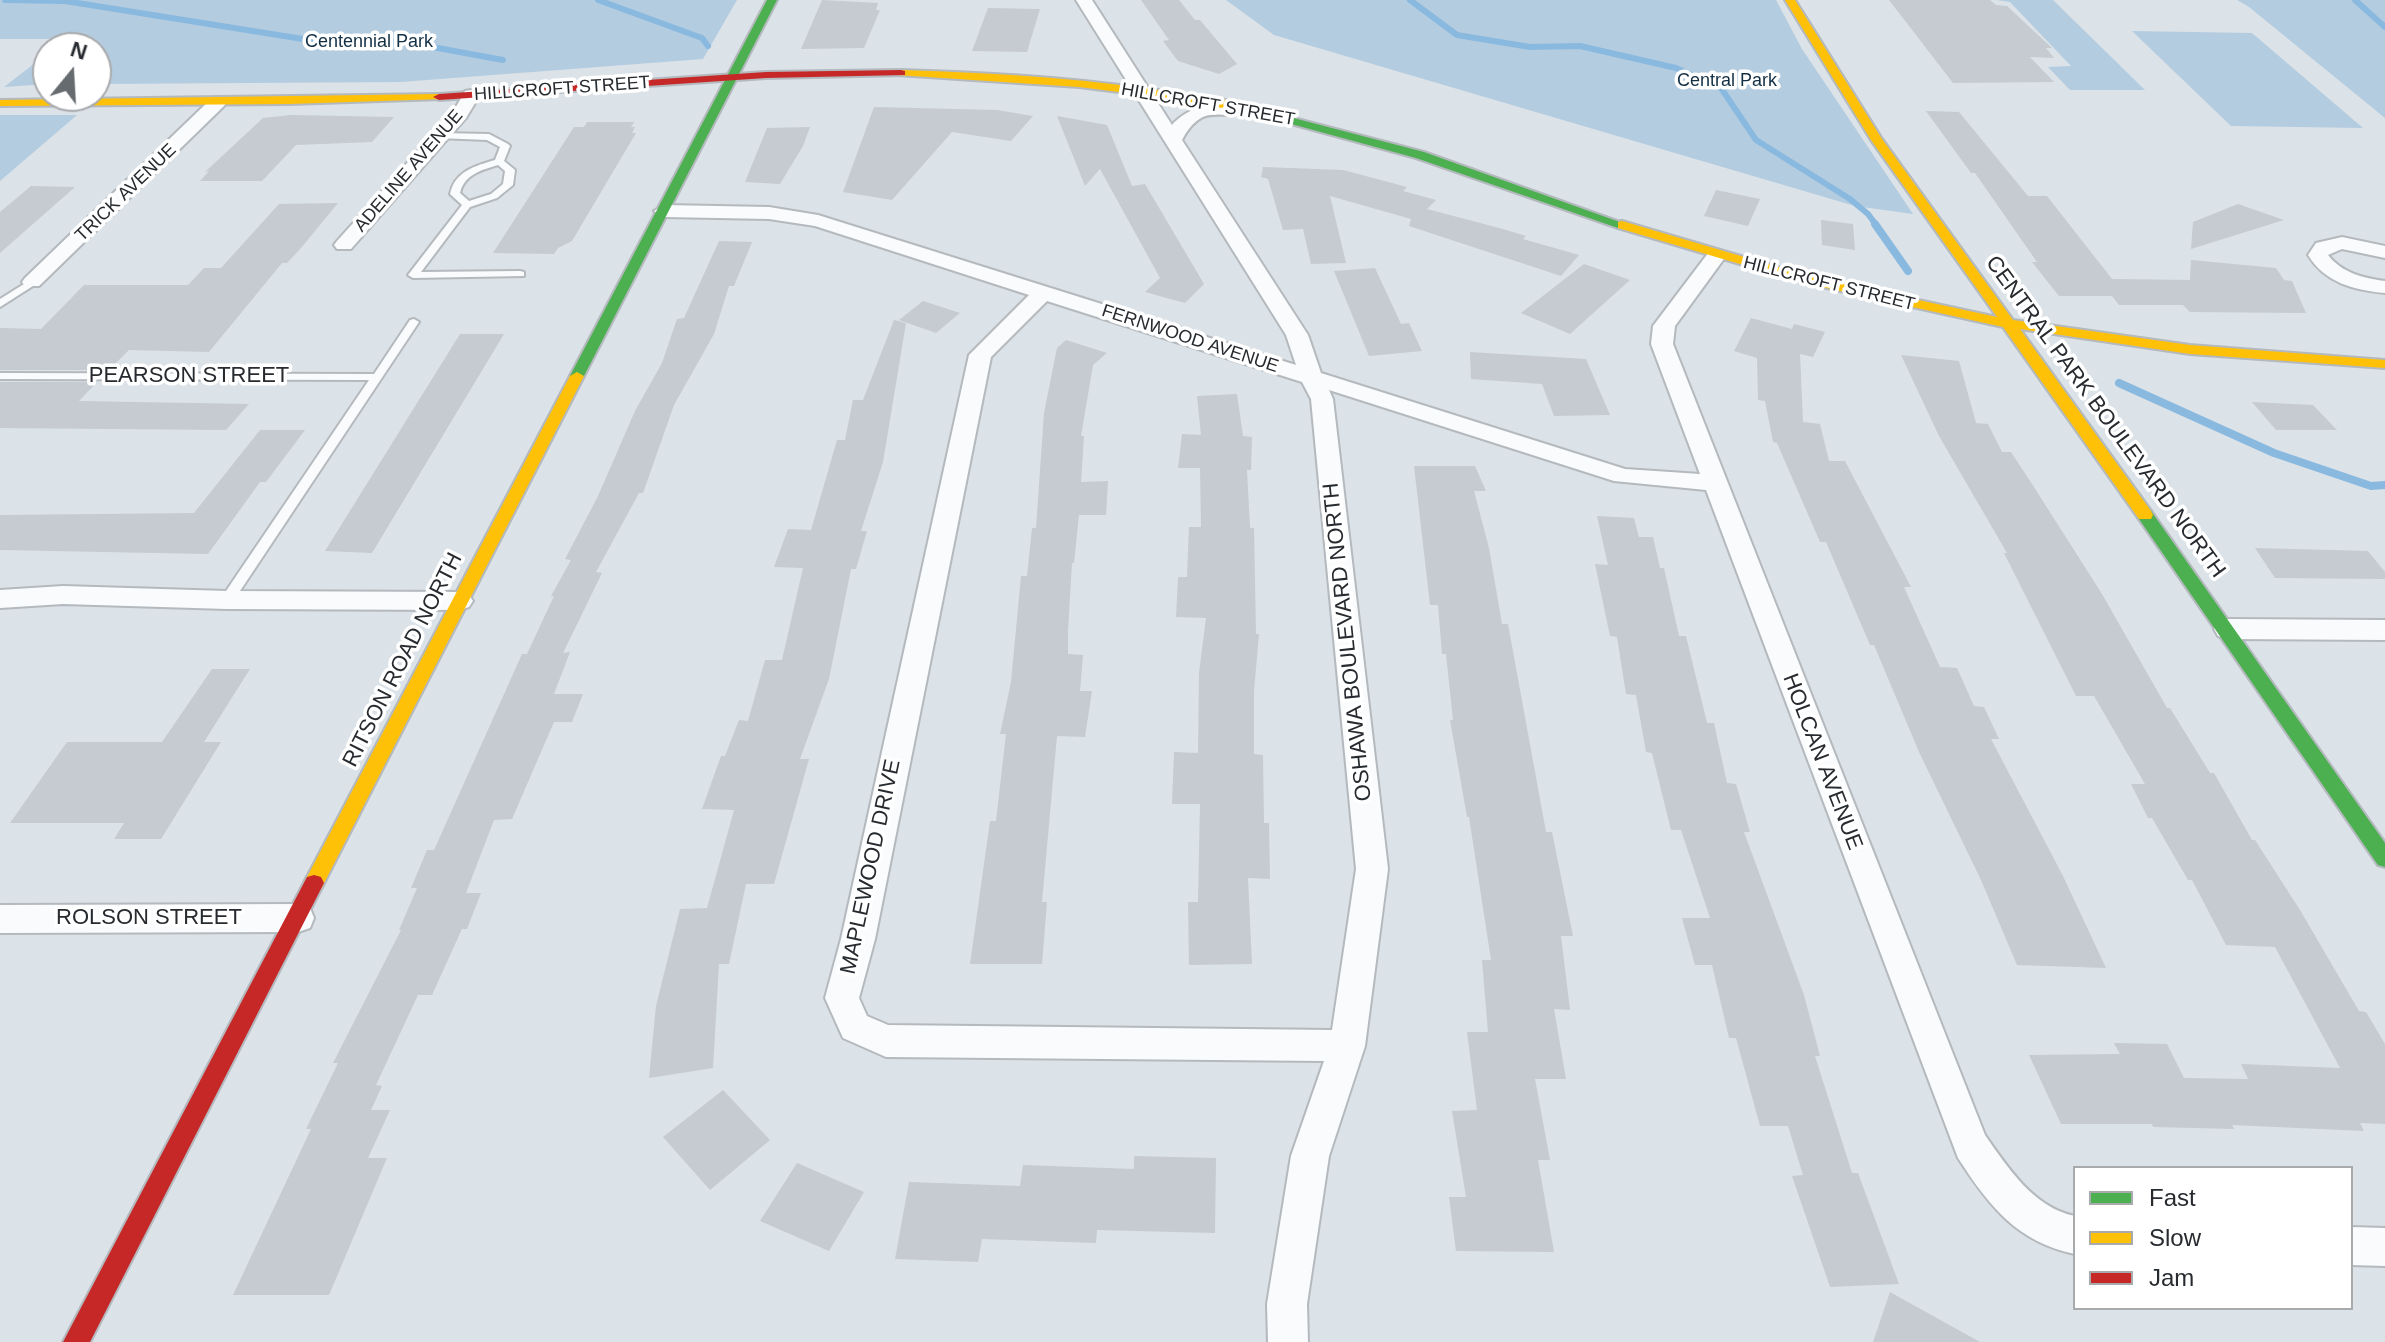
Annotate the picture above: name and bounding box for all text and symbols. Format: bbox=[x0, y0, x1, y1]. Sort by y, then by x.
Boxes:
park label: Centennial Park bbox=[305, 31, 433, 53]
north arrow bbox=[32, 32, 112, 112]
text: N bbox=[68, 36, 90, 65]
park label: Central Park bbox=[1677, 70, 1777, 92]
street label: HILLCROFT STREET bbox=[473, 72, 651, 106]
street label: HILLCROFT STREET bbox=[1119, 79, 1297, 131]
street label: ADELINE AVENUE bbox=[350, 106, 468, 236]
street label: TRICK AVENUE bbox=[71, 139, 181, 247]
street label: CENTRAL PARK BOULEVARD NORTH bbox=[1979, 251, 2231, 583]
street label: HILLCROFT STREET bbox=[1741, 252, 1917, 316]
street label: FERNWOOD AVENUE bbox=[1099, 300, 1281, 378]
street label: PEARSON STREET bbox=[89, 363, 289, 389]
street label: OSHAWA BOULEVARD NORTH bbox=[1318, 481, 1378, 803]
street label: RITSON ROAD NORTH bbox=[338, 549, 468, 771]
street label: HOLCAN AVENUE bbox=[1776, 670, 1868, 854]
street label: MAPLEWOOD DRIVE bbox=[835, 757, 907, 977]
street label: ROLSON STREET bbox=[56, 905, 242, 931]
legend bbox=[2073, 1166, 2353, 1310]
text: Fast bbox=[2149, 1184, 2196, 1211]
text: Slow bbox=[2149, 1224, 2201, 1251]
text: Jam bbox=[2149, 1264, 2194, 1291]

